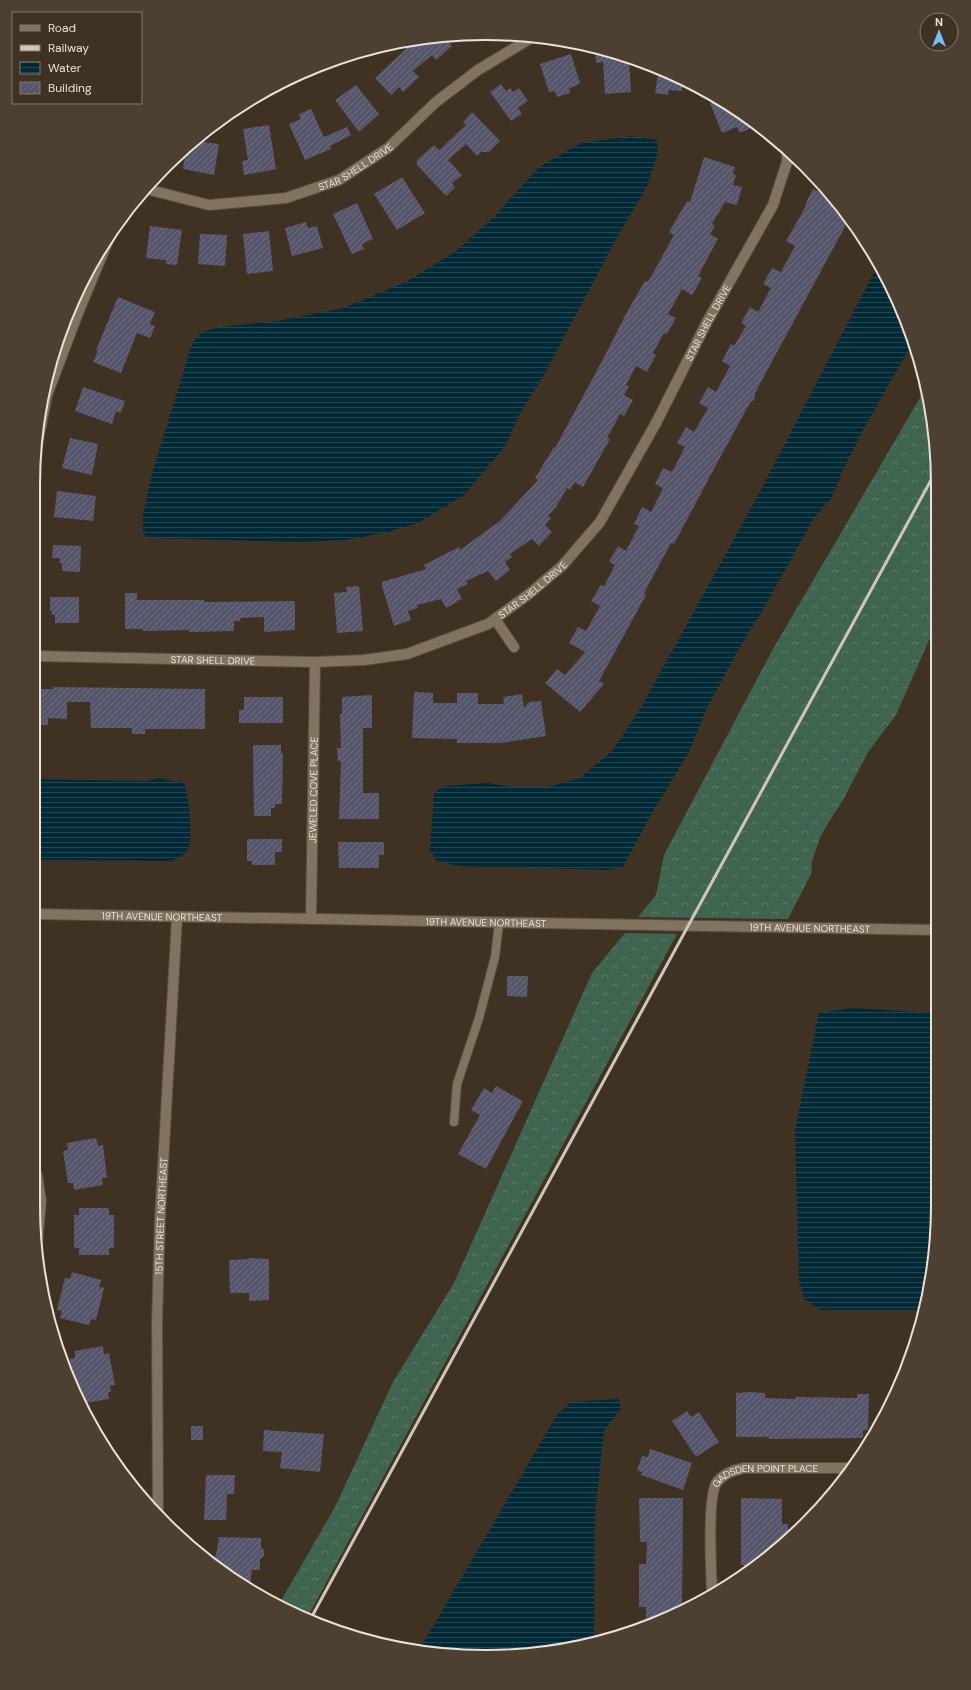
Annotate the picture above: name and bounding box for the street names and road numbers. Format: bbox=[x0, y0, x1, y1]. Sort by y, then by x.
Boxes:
street label: STAR SHELL DRIVE bbox=[317, 140, 396, 194]
street label: STAR SHELL DRIVE bbox=[683, 282, 734, 363]
street label: STAR SHELL DRIVE bbox=[496, 558, 570, 622]
street label: STAR SHELL DRIVE bbox=[170, 653, 256, 668]
street label: JEWELED COVE PLACE bbox=[306, 736, 321, 843]
street label: 19TH AVENUE NORTHEAST bbox=[102, 909, 223, 924]
street label: 19TH AVENUE NORTHEAST bbox=[425, 915, 547, 930]
street label: 19TH AVENUE NORTHEAST bbox=[749, 921, 871, 936]
street label: 15TH STREET NORTHEAST bbox=[152, 1157, 170, 1275]
street label: GADSDEN POINT PLACE bbox=[709, 1462, 819, 1490]

